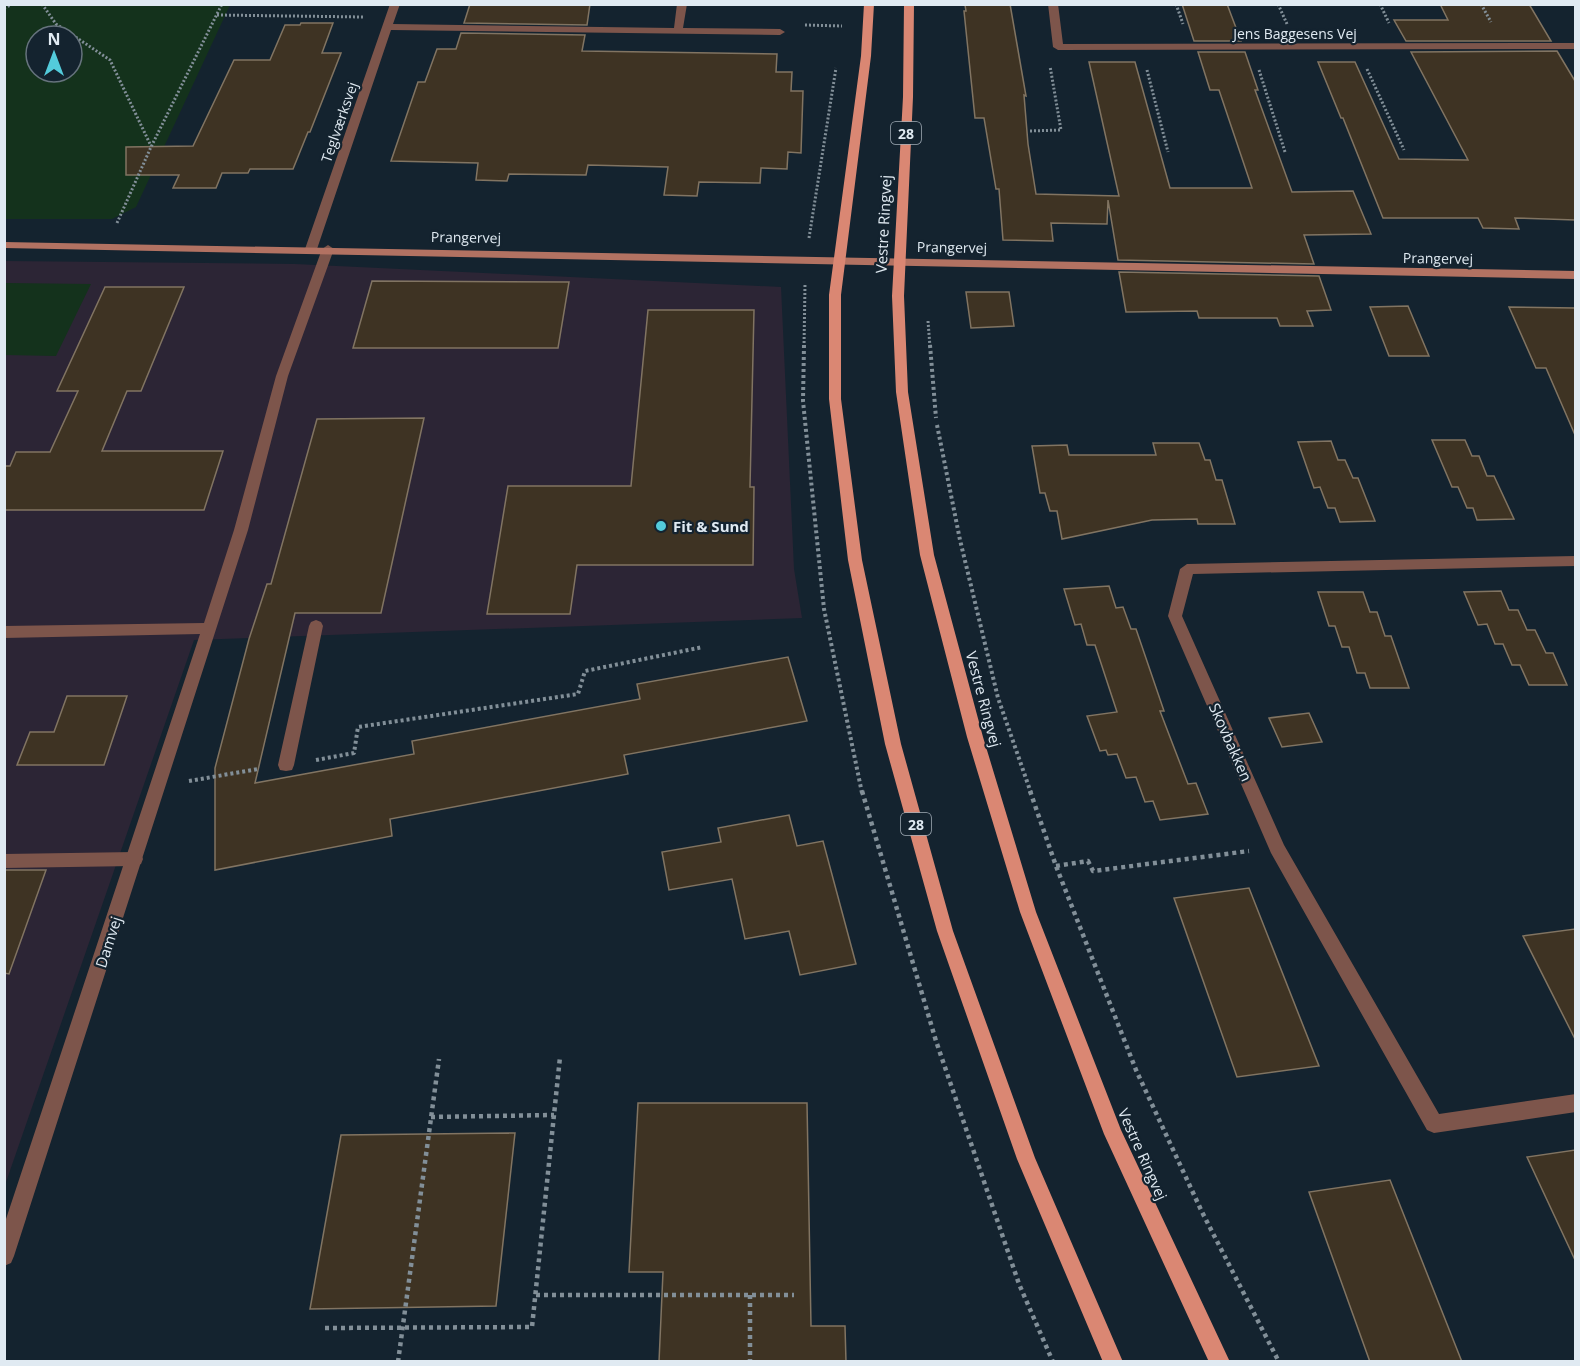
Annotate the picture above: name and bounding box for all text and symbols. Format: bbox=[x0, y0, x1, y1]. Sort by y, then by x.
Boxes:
north arrow bbox=[24, 24, 84, 84]
street label: Jens Baggesens Vej bbox=[1231, 24, 1357, 43]
text: N bbox=[47, 28, 61, 50]
street label: Teglværksvej bbox=[316, 79, 362, 165]
road number: 28 bbox=[891, 122, 921, 144]
street label: Vestre Ringvej bbox=[870, 174, 896, 274]
street label: Prangervej bbox=[431, 227, 501, 247]
street label: Prangervej bbox=[917, 237, 987, 257]
street label: Prangervej bbox=[1403, 248, 1473, 268]
place label: Fit & Sund bbox=[673, 516, 749, 536]
marker: Fit & Sund bbox=[654, 519, 668, 533]
street label: Vestre Ringvej bbox=[962, 649, 1006, 749]
street label: Skovbakken bbox=[1205, 700, 1257, 784]
road number: 28 bbox=[901, 813, 931, 835]
street label: Damvej bbox=[90, 914, 126, 970]
street label: Vestre Ringvej bbox=[1114, 1105, 1172, 1203]

